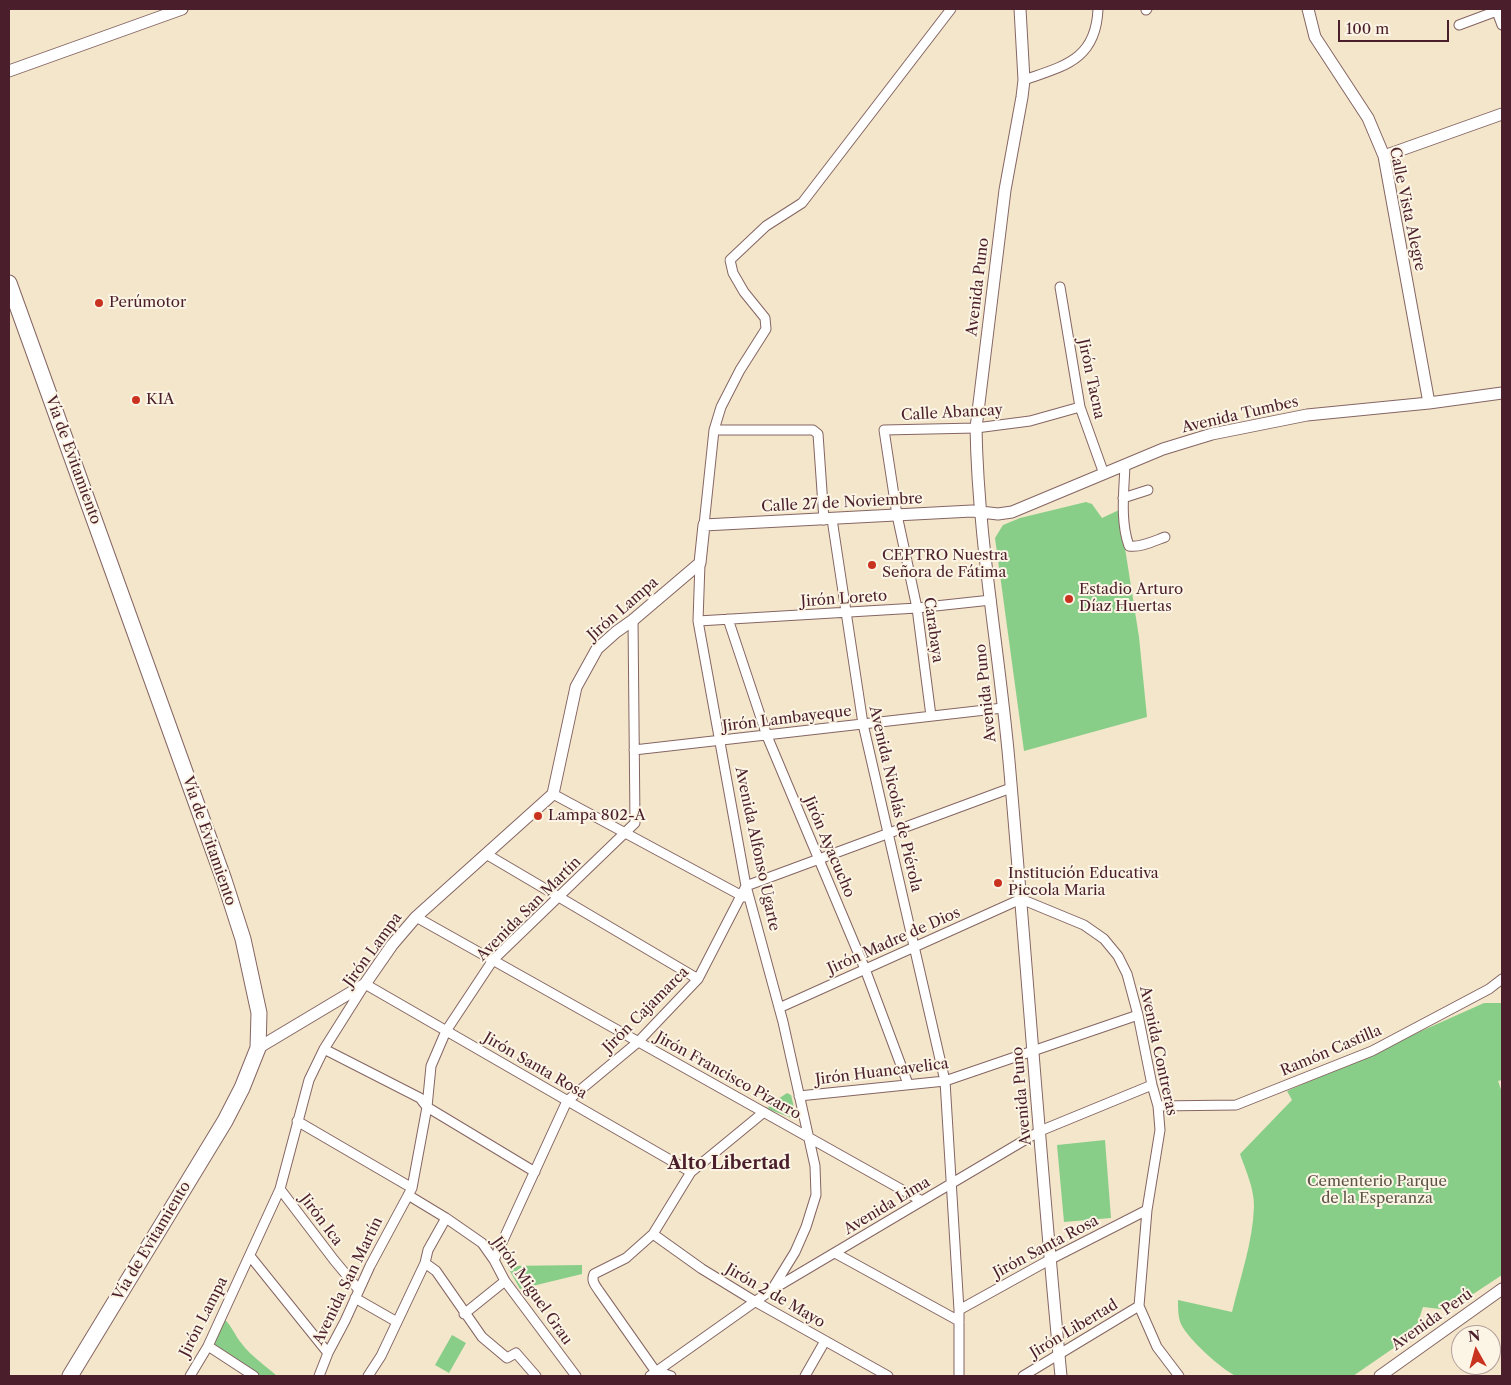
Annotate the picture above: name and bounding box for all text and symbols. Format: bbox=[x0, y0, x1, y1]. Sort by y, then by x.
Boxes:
scale bar bbox=[1341, 10, 1452, 42]
text: 100 m bbox=[1346, 19, 1389, 38]
street label: Calle Vista Alegre bbox=[1385, 145, 1429, 273]
street label: Avenida Puno bbox=[963, 237, 993, 337]
place label: Perúmotor bbox=[109, 294, 186, 312]
marker: Perúmotor bbox=[93, 297, 105, 309]
street label: Jirón Tacna bbox=[1074, 337, 1108, 421]
place label: KIA bbox=[146, 391, 174, 409]
street label: Vía de Evitamiento bbox=[41, 393, 105, 527]
street label: Avenida Tumbes bbox=[1180, 393, 1300, 437]
marker: KIA bbox=[130, 394, 142, 406]
street label: Calle Abancay bbox=[901, 401, 1003, 425]
street label: Calle 27 de Noviembre bbox=[761, 490, 923, 516]
place label: CEPTRO Nuestra Señora de Fátima bbox=[882, 547, 1008, 582]
marker: CEPTRO Nuestra Señora de Fátima bbox=[866, 559, 878, 571]
street label: Jirón Lampa bbox=[584, 574, 662, 644]
place label: Estadio Arturo Díaz Huertas bbox=[1079, 581, 1183, 616]
street label: Jirón Loreto bbox=[800, 587, 888, 611]
marker: Estadio Arturo Díaz Huertas bbox=[1063, 593, 1075, 605]
street label: Carabaya bbox=[919, 596, 947, 664]
street label: Avenida Puno bbox=[972, 643, 1000, 743]
street label: Jirón Lambayeque bbox=[721, 702, 853, 736]
street label: Avenida Nicolás de Piérola bbox=[865, 704, 925, 894]
street label: Avenida Alfonso Ugarte bbox=[731, 765, 783, 933]
street label: Vía de Evitamiento bbox=[178, 774, 240, 908]
street label: Jirón Ayacucho bbox=[800, 794, 858, 900]
place label: Lampa 802-A bbox=[548, 807, 646, 825]
marker: Lampa 802-A bbox=[532, 810, 544, 822]
street label: Avenida San Martín bbox=[473, 853, 585, 965]
place label: Institución Educativa Piccola Maria bbox=[1008, 865, 1159, 900]
marker: Institución Educativa Piccola Maria bbox=[992, 877, 1004, 889]
street label: Jirón Madre de Dios bbox=[825, 904, 963, 978]
street label: Jirón Lampa bbox=[340, 909, 406, 991]
street label: Jirón Cajamarca bbox=[599, 963, 693, 1057]
street label: Avenida Contreras bbox=[1135, 985, 1181, 1117]
street label: Ramón Castilla bbox=[1278, 1022, 1384, 1080]
street label: Jirón Francisco Pizarro bbox=[652, 1028, 804, 1124]
street label: Jirón Santa Rosa bbox=[480, 1029, 590, 1103]
street label: Avenida Puno bbox=[1009, 1046, 1035, 1146]
street label: Jirón Huancavelica bbox=[814, 1055, 950, 1089]
district label: Alto Libertad bbox=[667, 1153, 791, 1175]
street label: Avenida Lima bbox=[841, 1173, 933, 1239]
park label: Cementerio Parque de la Esperanza bbox=[1307, 1173, 1447, 1208]
street label: Vía de Evitamiento bbox=[109, 1178, 195, 1304]
street label: Jirón Ica bbox=[296, 1191, 346, 1249]
street label: Jirón Santa Rosa bbox=[990, 1212, 1102, 1282]
street label: Avenida San Martín bbox=[309, 1214, 387, 1348]
street label: Jirón Miguel Grau bbox=[488, 1233, 576, 1349]
street label: Jirón 2 de Mayo bbox=[722, 1260, 828, 1332]
street label: Jirón Lampa bbox=[176, 1274, 232, 1360]
street label: Avenida Perú bbox=[1388, 1286, 1476, 1354]
street label: Jirón Libertad bbox=[1027, 1296, 1121, 1362]
north arrow bbox=[1451, 1325, 1501, 1375]
text: N bbox=[1467, 1326, 1481, 1346]

